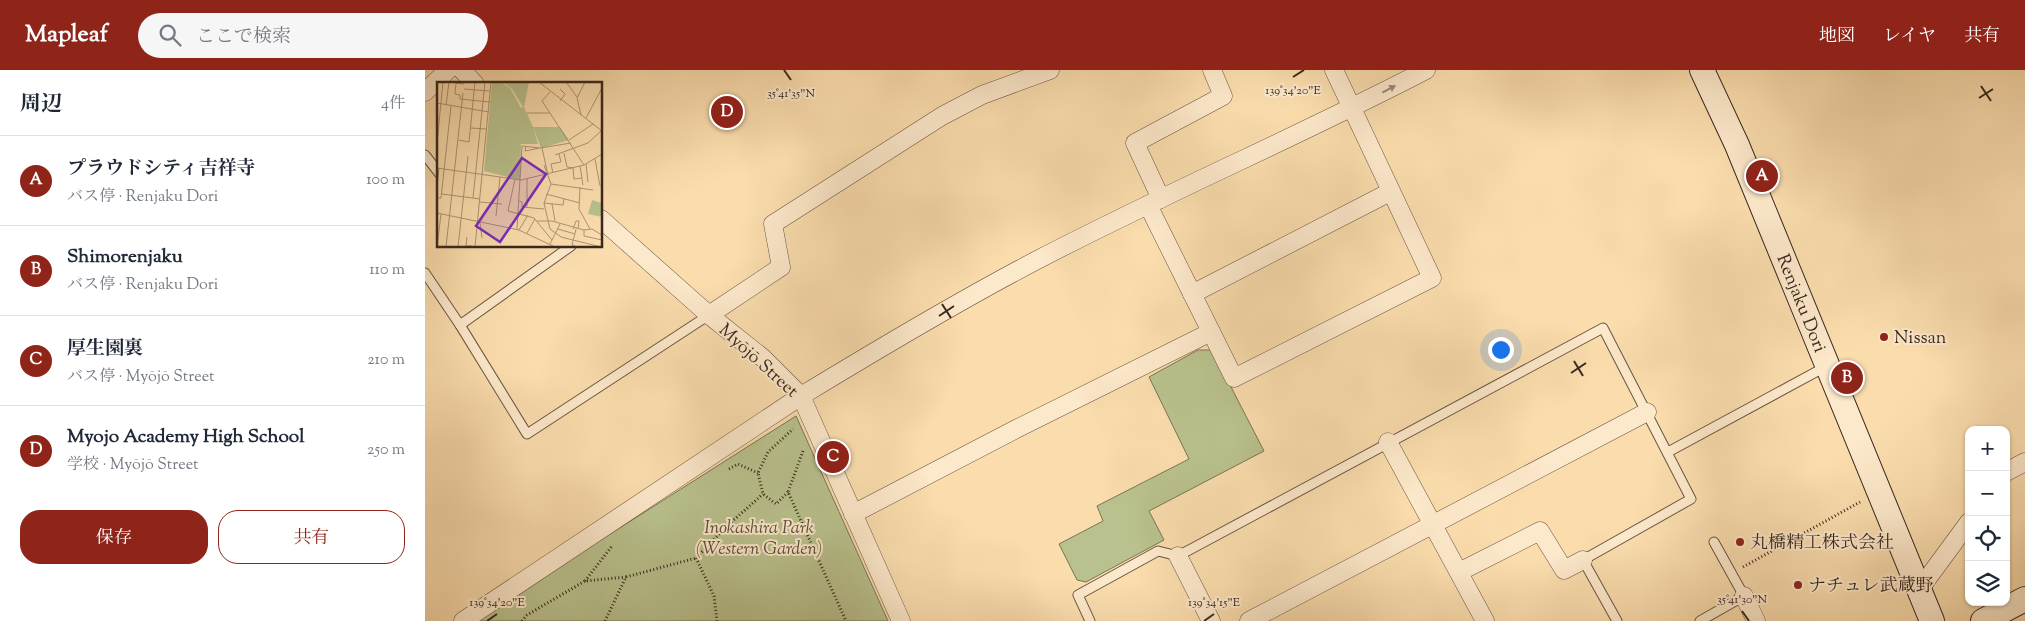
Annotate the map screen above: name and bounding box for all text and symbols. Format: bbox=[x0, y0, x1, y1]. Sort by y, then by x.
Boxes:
search box bbox=[138, 13, 488, 58]
text: Mapleaf bbox=[25, 18, 108, 52]
icon: search bbox=[156, 21, 184, 49]
text: ここで検索 bbox=[196, 24, 291, 51]
text: 地図 bbox=[1819, 24, 1855, 50]
text: レイヤ bbox=[1883, 24, 1936, 50]
text: 共有 bbox=[1964, 24, 2000, 50]
inset map bbox=[437, 82, 603, 248]
text: 139°34'20"E bbox=[1265, 82, 1321, 100]
text: 35°41'35"N bbox=[767, 85, 816, 103]
one-way arrow bbox=[1381, 85, 1396, 93]
text: 周辺 bbox=[20, 90, 62, 120]
text: 4件 bbox=[381, 93, 405, 116]
pin: D bbox=[711, 93, 743, 131]
text: プラウドシティ吉祥寺 bbox=[67, 156, 255, 183]
pin: A bbox=[1746, 157, 1778, 195]
text: A bbox=[30, 169, 43, 192]
text: 100 m bbox=[366, 169, 405, 192]
text: バス停 · Renjaku Dori bbox=[67, 186, 218, 209]
text: Shimorenjaku bbox=[67, 244, 183, 271]
street label: Renjaku Dori bbox=[1769, 251, 1832, 357]
text: B bbox=[31, 259, 41, 282]
text: 110 m bbox=[369, 259, 405, 282]
text: バス停 · Renjaku Dori bbox=[67, 274, 218, 297]
street label: Myōjō Street bbox=[712, 318, 803, 405]
place label: Nissan bbox=[1894, 326, 1947, 352]
marker: Nissan bbox=[1878, 331, 1890, 343]
text: 厚生園裏 bbox=[67, 336, 143, 363]
your location bbox=[1488, 337, 1514, 363]
text: C bbox=[30, 349, 42, 372]
text: 210 m bbox=[367, 349, 405, 372]
pin: B bbox=[1831, 359, 1863, 397]
text: バス停 · Myōjō Street bbox=[67, 366, 215, 389]
text: Myojo Academy High School bbox=[67, 424, 304, 451]
map controls bbox=[1965, 426, 2010, 606]
button: + bbox=[1965, 426, 2010, 471]
pin: C bbox=[817, 438, 849, 476]
text: D bbox=[30, 439, 42, 462]
text: 250 m bbox=[367, 439, 405, 462]
text: 学校 · Myōjō Street bbox=[67, 454, 199, 477]
button: − bbox=[1965, 471, 2010, 516]
button: 保存 bbox=[20, 510, 208, 564]
button: 共有 bbox=[218, 510, 405, 564]
park label: Inokashira Park (Western Garden) bbox=[696, 516, 822, 563]
button: locate bbox=[1965, 516, 2010, 561]
place label: 丸橋精工株式会社 bbox=[1750, 531, 1894, 557]
marker: 丸橋精工株式会社 bbox=[1734, 536, 1746, 548]
button: layers bbox=[1965, 561, 2010, 606]
place label: ナチュレ武蔵野 bbox=[1808, 574, 1933, 600]
marker: ナチュレ武蔵野 bbox=[1792, 579, 1804, 591]
text: 35°41'30"N bbox=[1717, 591, 1767, 609]
text: 139°34'20"E bbox=[469, 594, 525, 612]
text: 139°34'15"E bbox=[1188, 594, 1241, 612]

